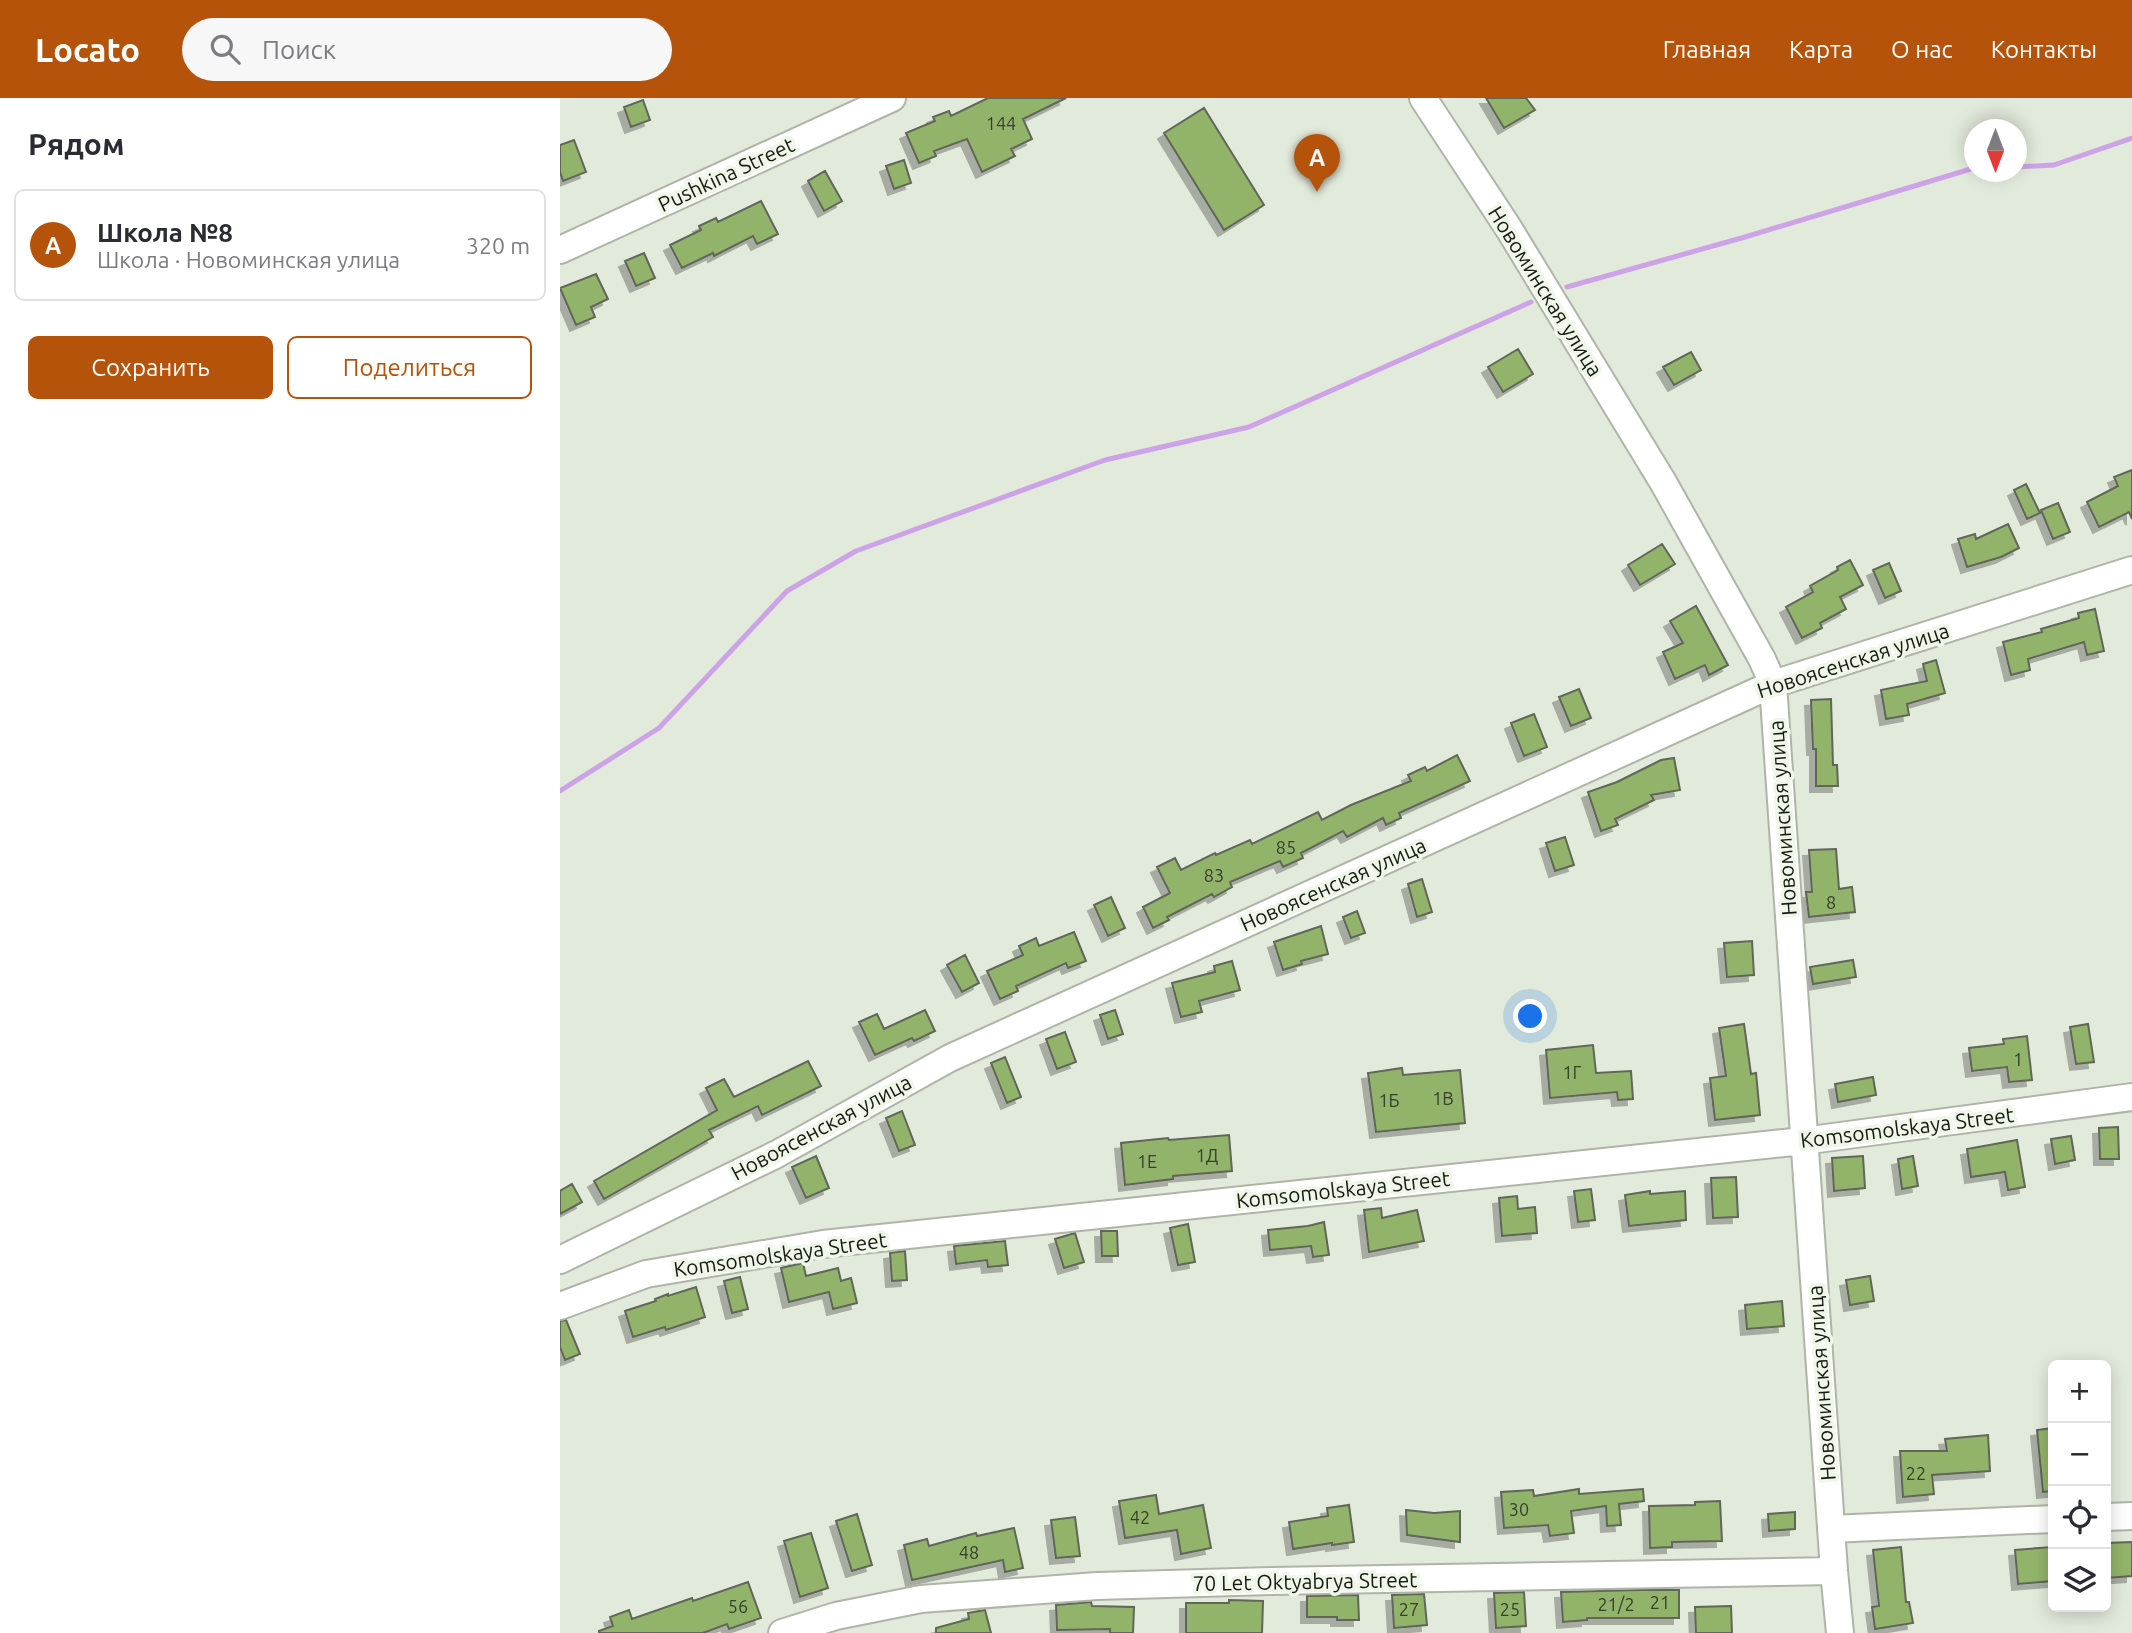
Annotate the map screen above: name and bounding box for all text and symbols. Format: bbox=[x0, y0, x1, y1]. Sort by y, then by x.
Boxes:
search box bbox=[182, 18, 672, 81]
icon: search bbox=[206, 30, 244, 68]
text: Locato bbox=[35, 31, 140, 68]
text: Поиск bbox=[262, 35, 336, 64]
text: Главная bbox=[1663, 36, 1751, 63]
text: Карта bbox=[1789, 36, 1853, 63]
text: О нас bbox=[1891, 36, 1953, 63]
text: Контакты bbox=[1991, 36, 2097, 63]
house number: 144 bbox=[986, 113, 1016, 133]
north arrow bbox=[1964, 119, 2027, 182]
text: Рядом bbox=[28, 127, 124, 161]
street label: Pushkina Street bbox=[654, 132, 798, 216]
pin: A bbox=[1294, 134, 1340, 192]
street label: Новоминская улица bbox=[1484, 202, 1608, 380]
text: Школа №8 bbox=[97, 218, 233, 247]
text: A bbox=[45, 233, 61, 258]
text: 320 m bbox=[466, 233, 530, 258]
text: Школа · Новоминская улица bbox=[97, 247, 400, 272]
button: Сохранить bbox=[28, 336, 273, 399]
button: Поделиться bbox=[287, 336, 532, 399]
street label: Новоясенская улица bbox=[1754, 618, 1952, 702]
street label: Новоминская улица bbox=[1763, 720, 1801, 916]
street label: Новоясенская улица bbox=[1236, 832, 1430, 936]
house number: 85 bbox=[1276, 837, 1296, 857]
house number: 83 bbox=[1204, 865, 1224, 885]
house number: 8 bbox=[1826, 892, 1836, 912]
your location bbox=[1513, 999, 1547, 1033]
house number: 1 bbox=[2013, 1049, 2023, 1069]
house number: 1Г bbox=[1562, 1062, 1582, 1082]
street label: Новоясенская улица bbox=[727, 1069, 915, 1185]
house number: 1В bbox=[1432, 1088, 1454, 1108]
house number: 1Б bbox=[1378, 1090, 1400, 1110]
street label: Komsomolskaya Street bbox=[1799, 1102, 2015, 1152]
house number: 1Д bbox=[1196, 1145, 1218, 1165]
house number: 1Е bbox=[1137, 1151, 1157, 1171]
street label: Komsomolskaya Street bbox=[1235, 1166, 1451, 1212]
street label: Komsomolskaya Street bbox=[672, 1227, 888, 1281]
street label: Новоминская улица bbox=[1802, 1285, 1840, 1481]
map controls bbox=[2048, 1360, 2111, 1612]
button: + bbox=[2048, 1360, 2111, 1423]
button: − bbox=[2048, 1423, 2111, 1486]
house number: 22 bbox=[1906, 1463, 1926, 1483]
button: locate bbox=[2048, 1486, 2111, 1549]
house number: 30 bbox=[1509, 1499, 1529, 1519]
house number: 42 bbox=[1130, 1507, 1150, 1527]
house number: 48 bbox=[959, 1542, 979, 1562]
button: layers bbox=[2048, 1549, 2111, 1612]
street label: 70 Let Oktyabrya Street bbox=[1192, 1567, 1418, 1595]
house number: 21 bbox=[1650, 1592, 1670, 1612]
house number: 21/2 bbox=[1597, 1594, 1635, 1614]
house number: 56 bbox=[728, 1596, 748, 1616]
house number: 27 bbox=[1399, 1599, 1419, 1619]
house number: 25 bbox=[1500, 1599, 1520, 1619]

